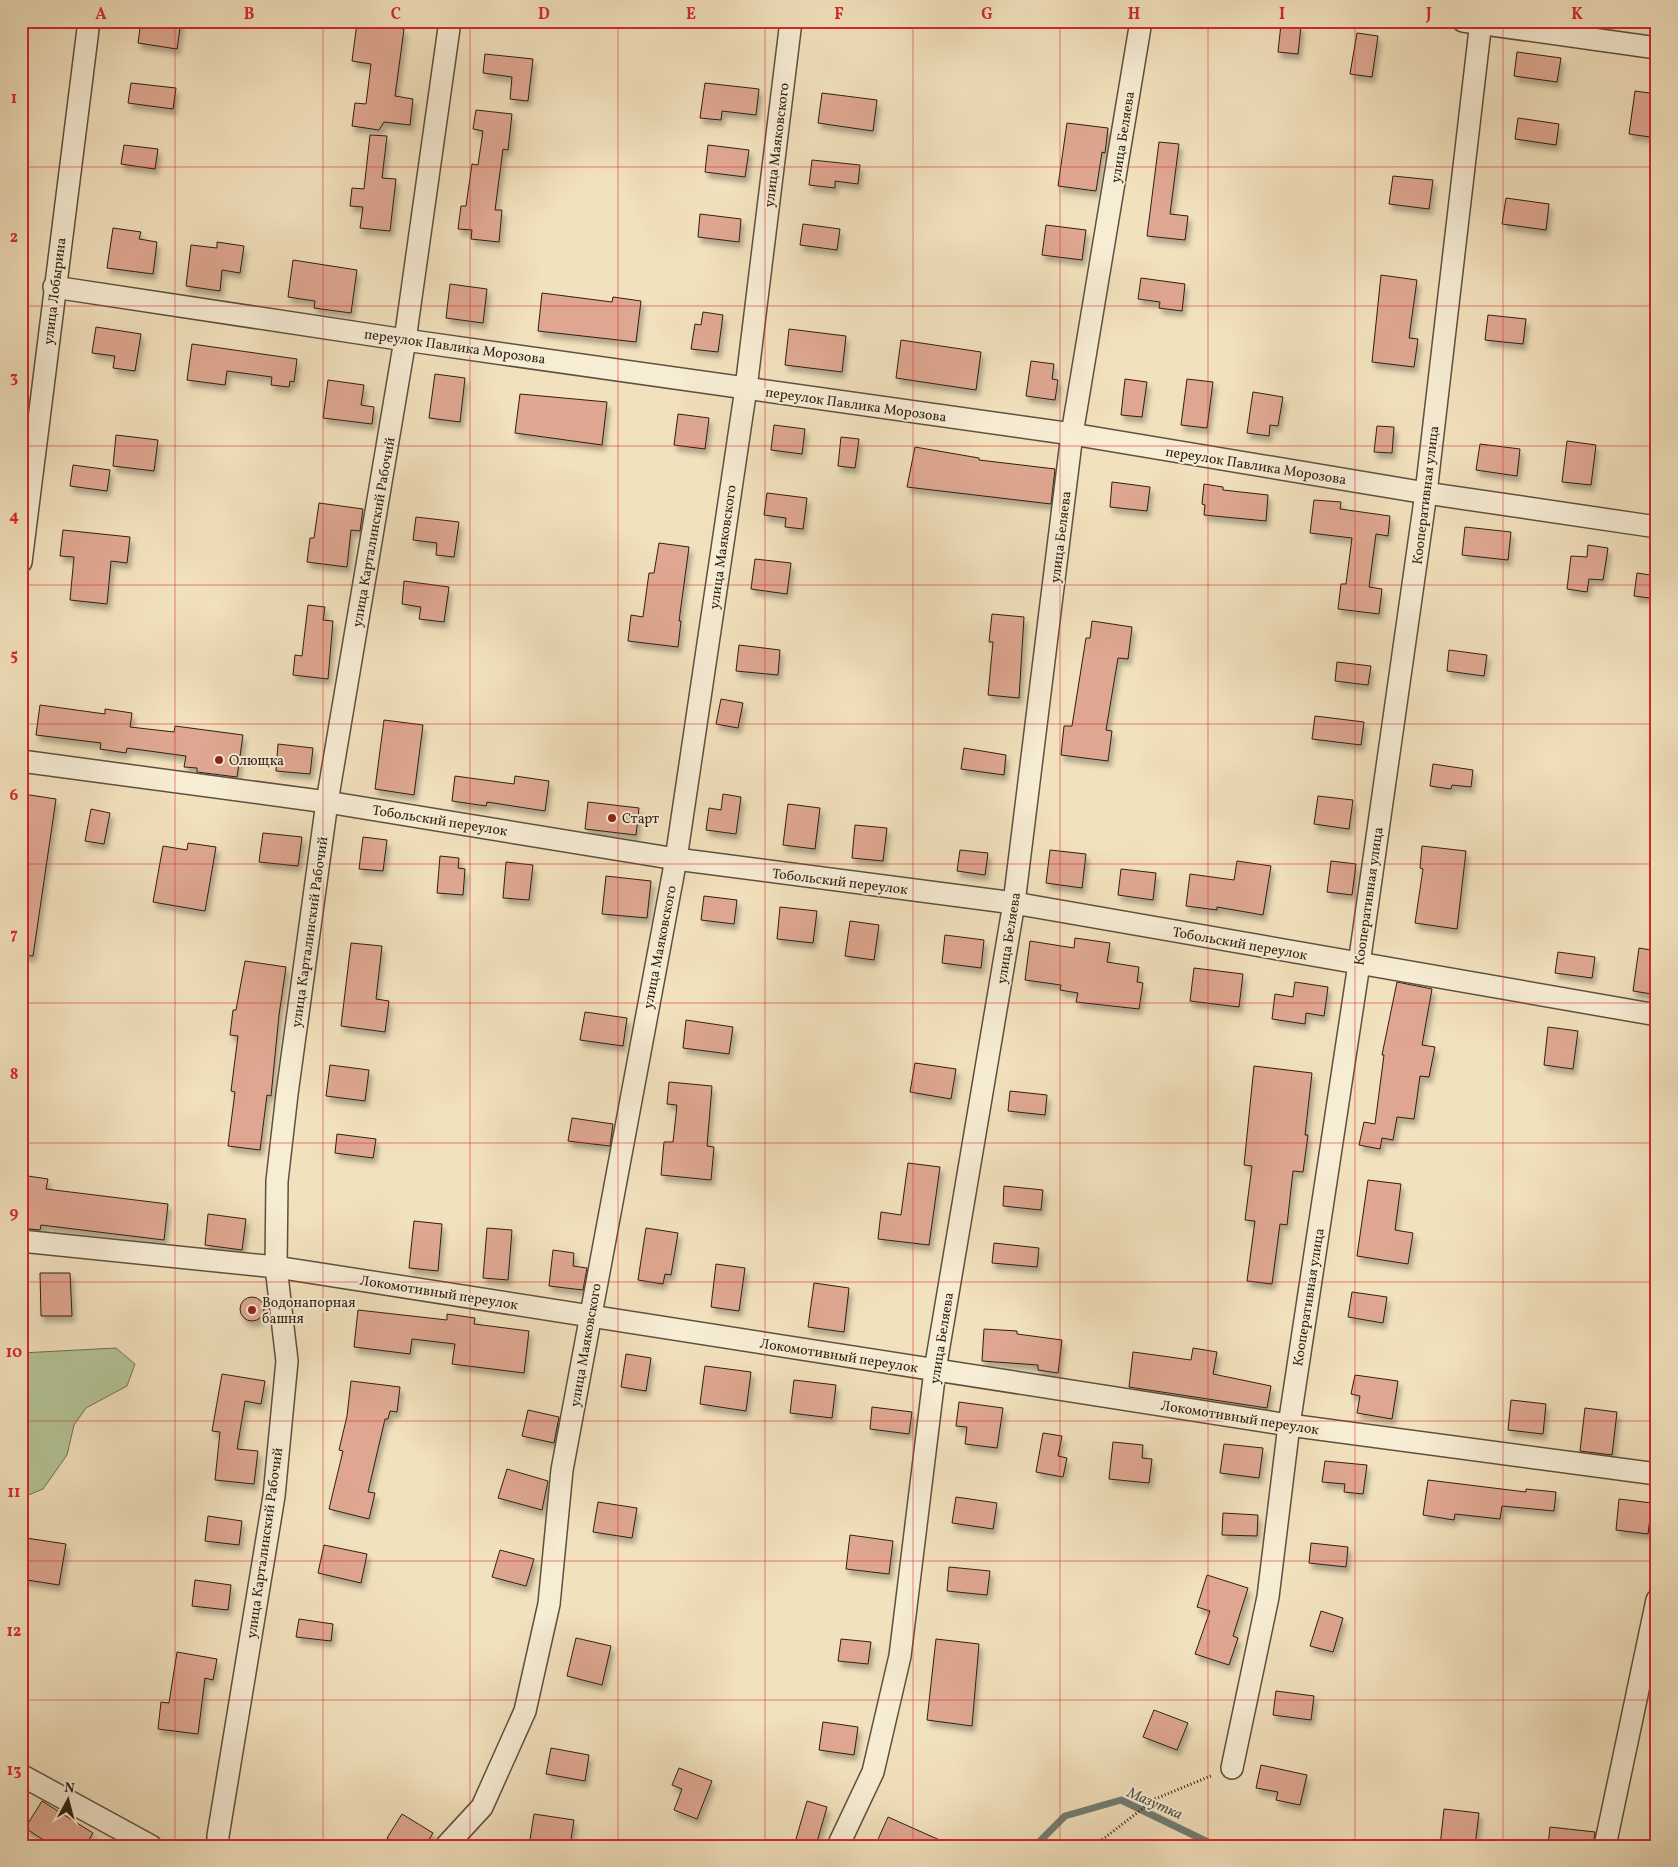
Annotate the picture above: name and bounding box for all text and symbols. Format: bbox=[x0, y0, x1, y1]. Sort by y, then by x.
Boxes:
text: A bbox=[95, 4, 107, 26]
text: B bbox=[244, 4, 255, 26]
text: C bbox=[391, 4, 401, 26]
text: D bbox=[538, 4, 550, 26]
text: E bbox=[686, 4, 696, 26]
text: F bbox=[834, 4, 844, 26]
text: G bbox=[981, 4, 993, 26]
text: H bbox=[1128, 4, 1140, 26]
text: I bbox=[1279, 4, 1285, 26]
text: J bbox=[1425, 4, 1432, 26]
text: K bbox=[1571, 4, 1583, 26]
street label: улица Маяковского bbox=[760, 82, 795, 209]
text: 1 bbox=[11, 88, 17, 110]
street label: улица Беляева bbox=[1107, 90, 1140, 184]
text: 2 bbox=[10, 227, 18, 249]
street label: улица Лобырина bbox=[39, 236, 72, 346]
street label: переулок Павлика Морозова bbox=[363, 325, 547, 370]
text: 3 bbox=[10, 367, 18, 389]
street label: переулок Павлика Морозова bbox=[764, 383, 948, 428]
street label: Кооперативная улица bbox=[1409, 425, 1444, 566]
street label: улица Карталинский Рабочий bbox=[348, 435, 401, 629]
street label: переулок Павлика Морозова bbox=[1164, 443, 1348, 490]
street label: улица Маяковского bbox=[705, 484, 742, 611]
street label: улица Беляева bbox=[1046, 490, 1077, 584]
text: 4 bbox=[9, 506, 19, 528]
text: 5 bbox=[10, 645, 18, 667]
place label: Олющка bbox=[229, 752, 284, 771]
marker: Олющка bbox=[213, 754, 225, 766]
text: 6 bbox=[10, 785, 19, 807]
street label: Тобольский переулок bbox=[371, 801, 509, 842]
place label: Старт bbox=[622, 810, 659, 829]
marker: Старт bbox=[606, 812, 618, 824]
street label: Кооперативная улица bbox=[1350, 826, 1389, 967]
street label: улица Карталинский Рабочий bbox=[288, 835, 333, 1029]
street label: Тобольский переулок bbox=[771, 865, 909, 900]
street label: улица Маяковского bbox=[639, 884, 682, 1011]
street label: улица Беляева bbox=[993, 891, 1026, 985]
street label: Тобольский переулок bbox=[1171, 923, 1309, 966]
text: 7 bbox=[10, 924, 18, 946]
text: 8 bbox=[10, 1064, 18, 1086]
text: 9 bbox=[10, 1203, 19, 1225]
street label: Кооперативная улица bbox=[1289, 1227, 1330, 1368]
street label: Локомотивный переулок bbox=[358, 1272, 520, 1315]
street label: улица Маяковского bbox=[566, 1282, 607, 1409]
street label: улица Беляева bbox=[926, 1291, 959, 1385]
place label: Водонапорная башня bbox=[262, 1294, 355, 1329]
marker: Водонапорная башня bbox=[246, 1304, 258, 1316]
street label: Локомотивный переулок bbox=[758, 1335, 920, 1378]
text: 10 bbox=[6, 1342, 22, 1364]
street label: Локомотивный переулок bbox=[1159, 1397, 1321, 1440]
street label: улица Карталинский Рабочий bbox=[243, 1446, 288, 1640]
text: 11 bbox=[8, 1482, 20, 1504]
text: 12 bbox=[7, 1621, 21, 1643]
text: 13 bbox=[7, 1760, 21, 1782]
north arrow bbox=[42, 1774, 92, 1824]
text: N bbox=[63, 1779, 76, 1799]
water label: Мазутка bbox=[1123, 1782, 1185, 1826]

